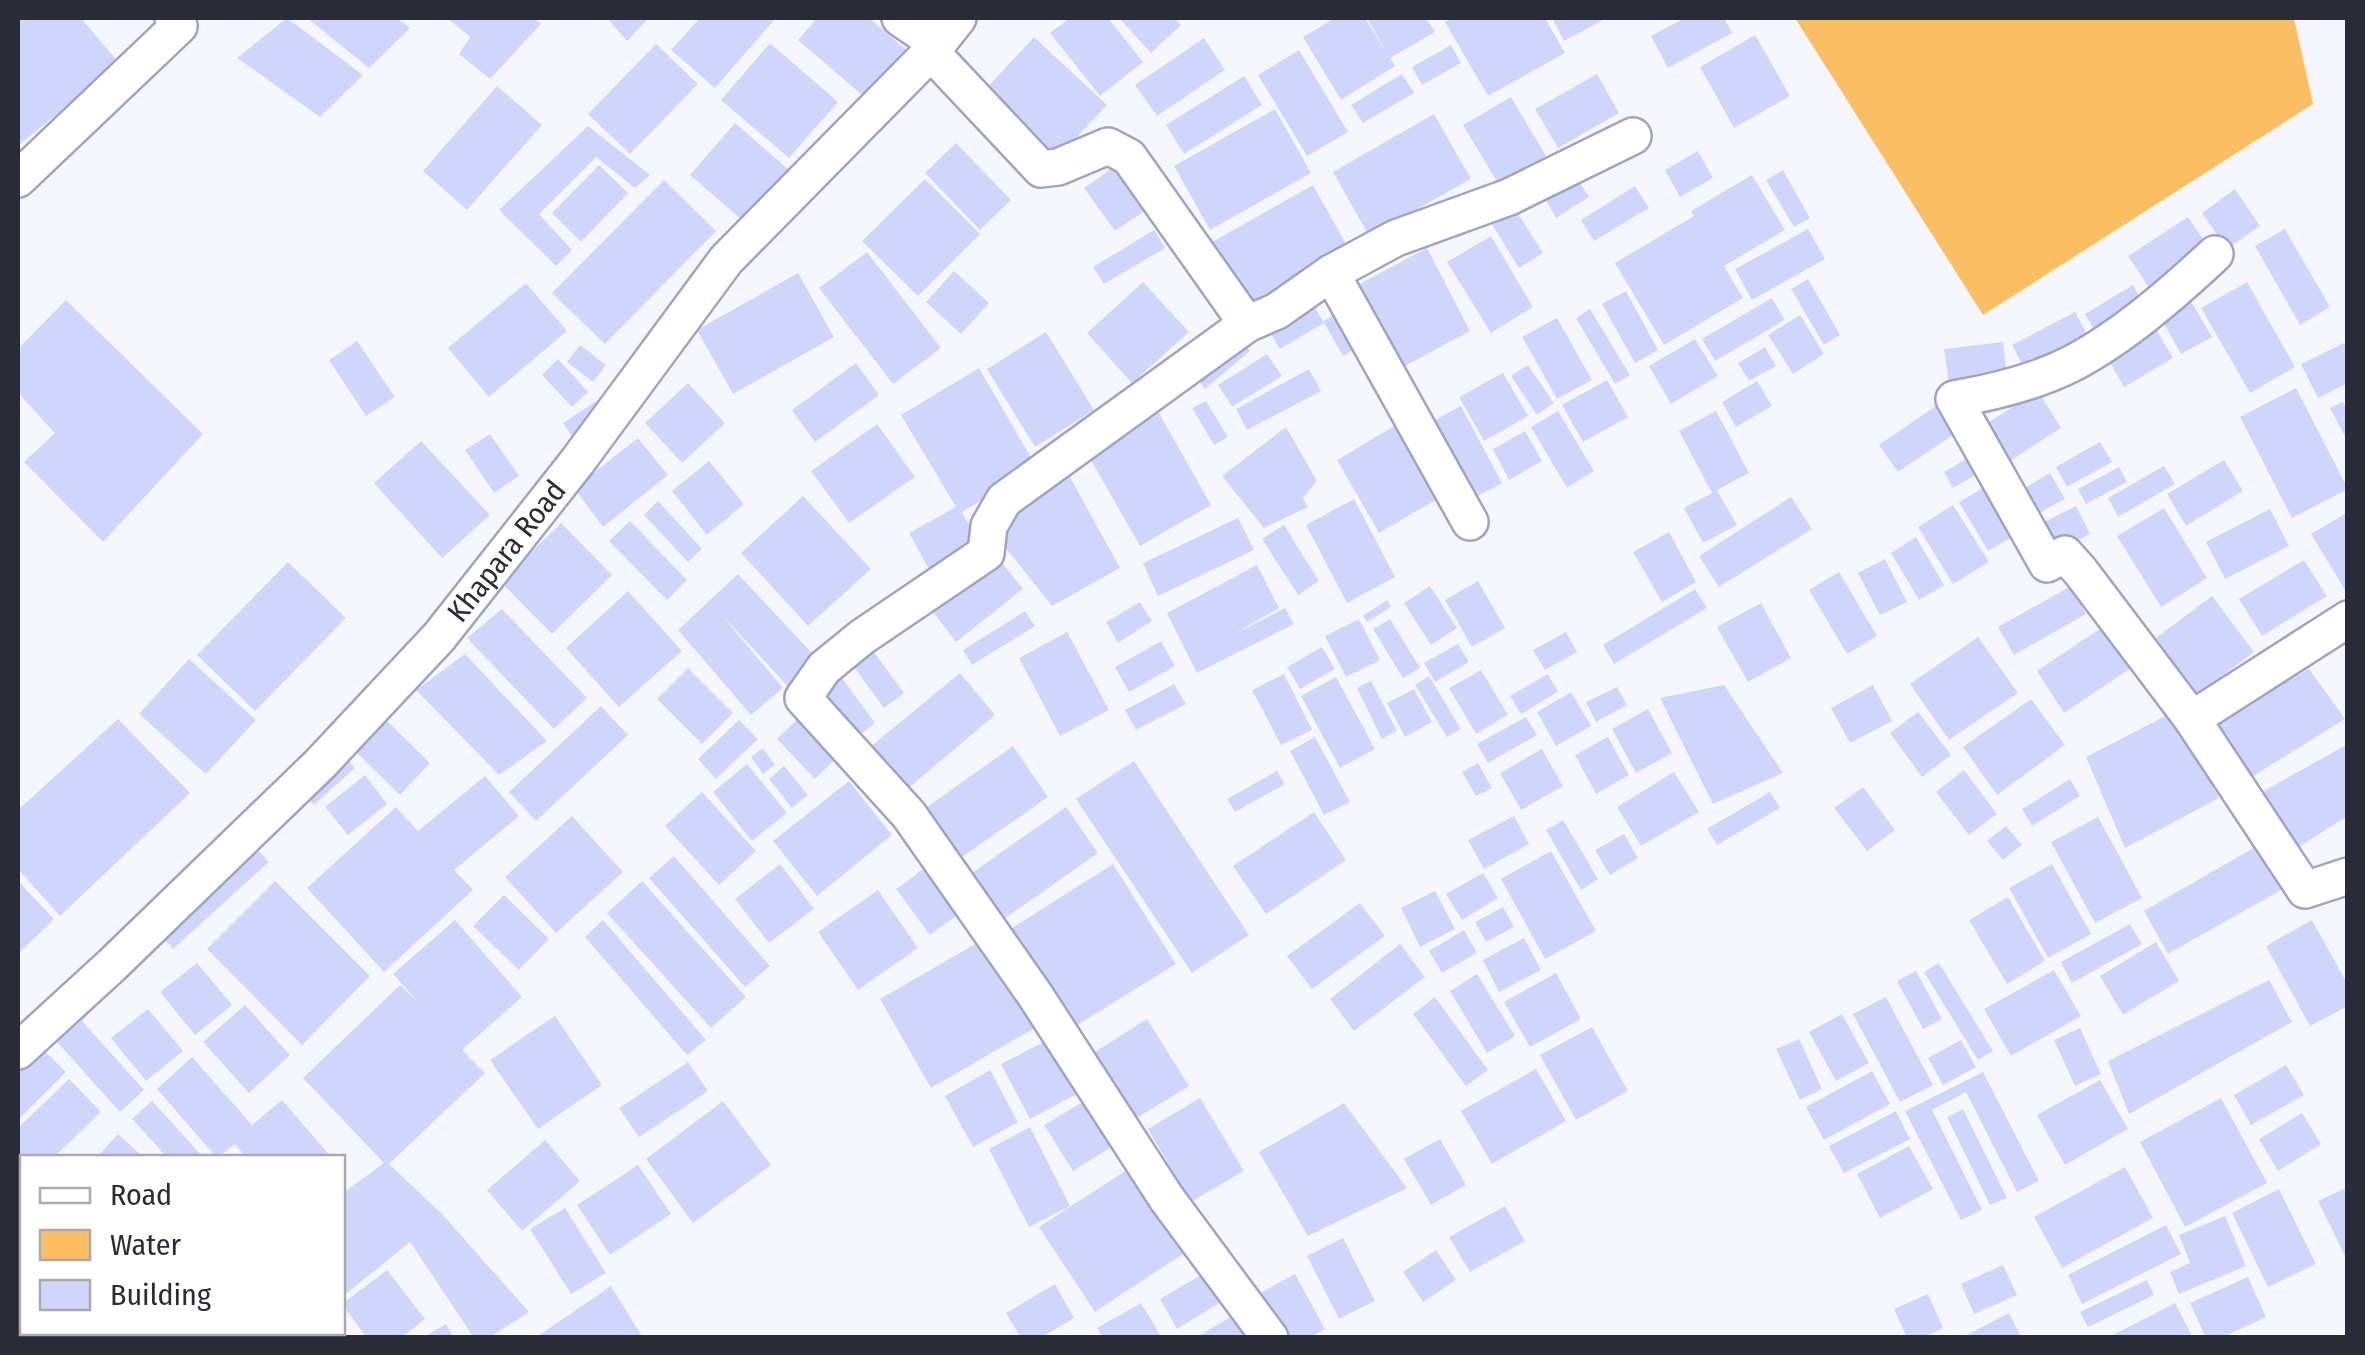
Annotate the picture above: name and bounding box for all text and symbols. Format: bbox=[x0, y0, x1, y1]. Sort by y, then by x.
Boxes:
street label: Khapara Road bbox=[440, 473, 574, 629]
legend bbox=[20, 1155, 345, 1335]
text: Road bbox=[110, 1177, 172, 1213]
text: Water bbox=[110, 1227, 181, 1263]
text: Building bbox=[110, 1277, 212, 1313]

